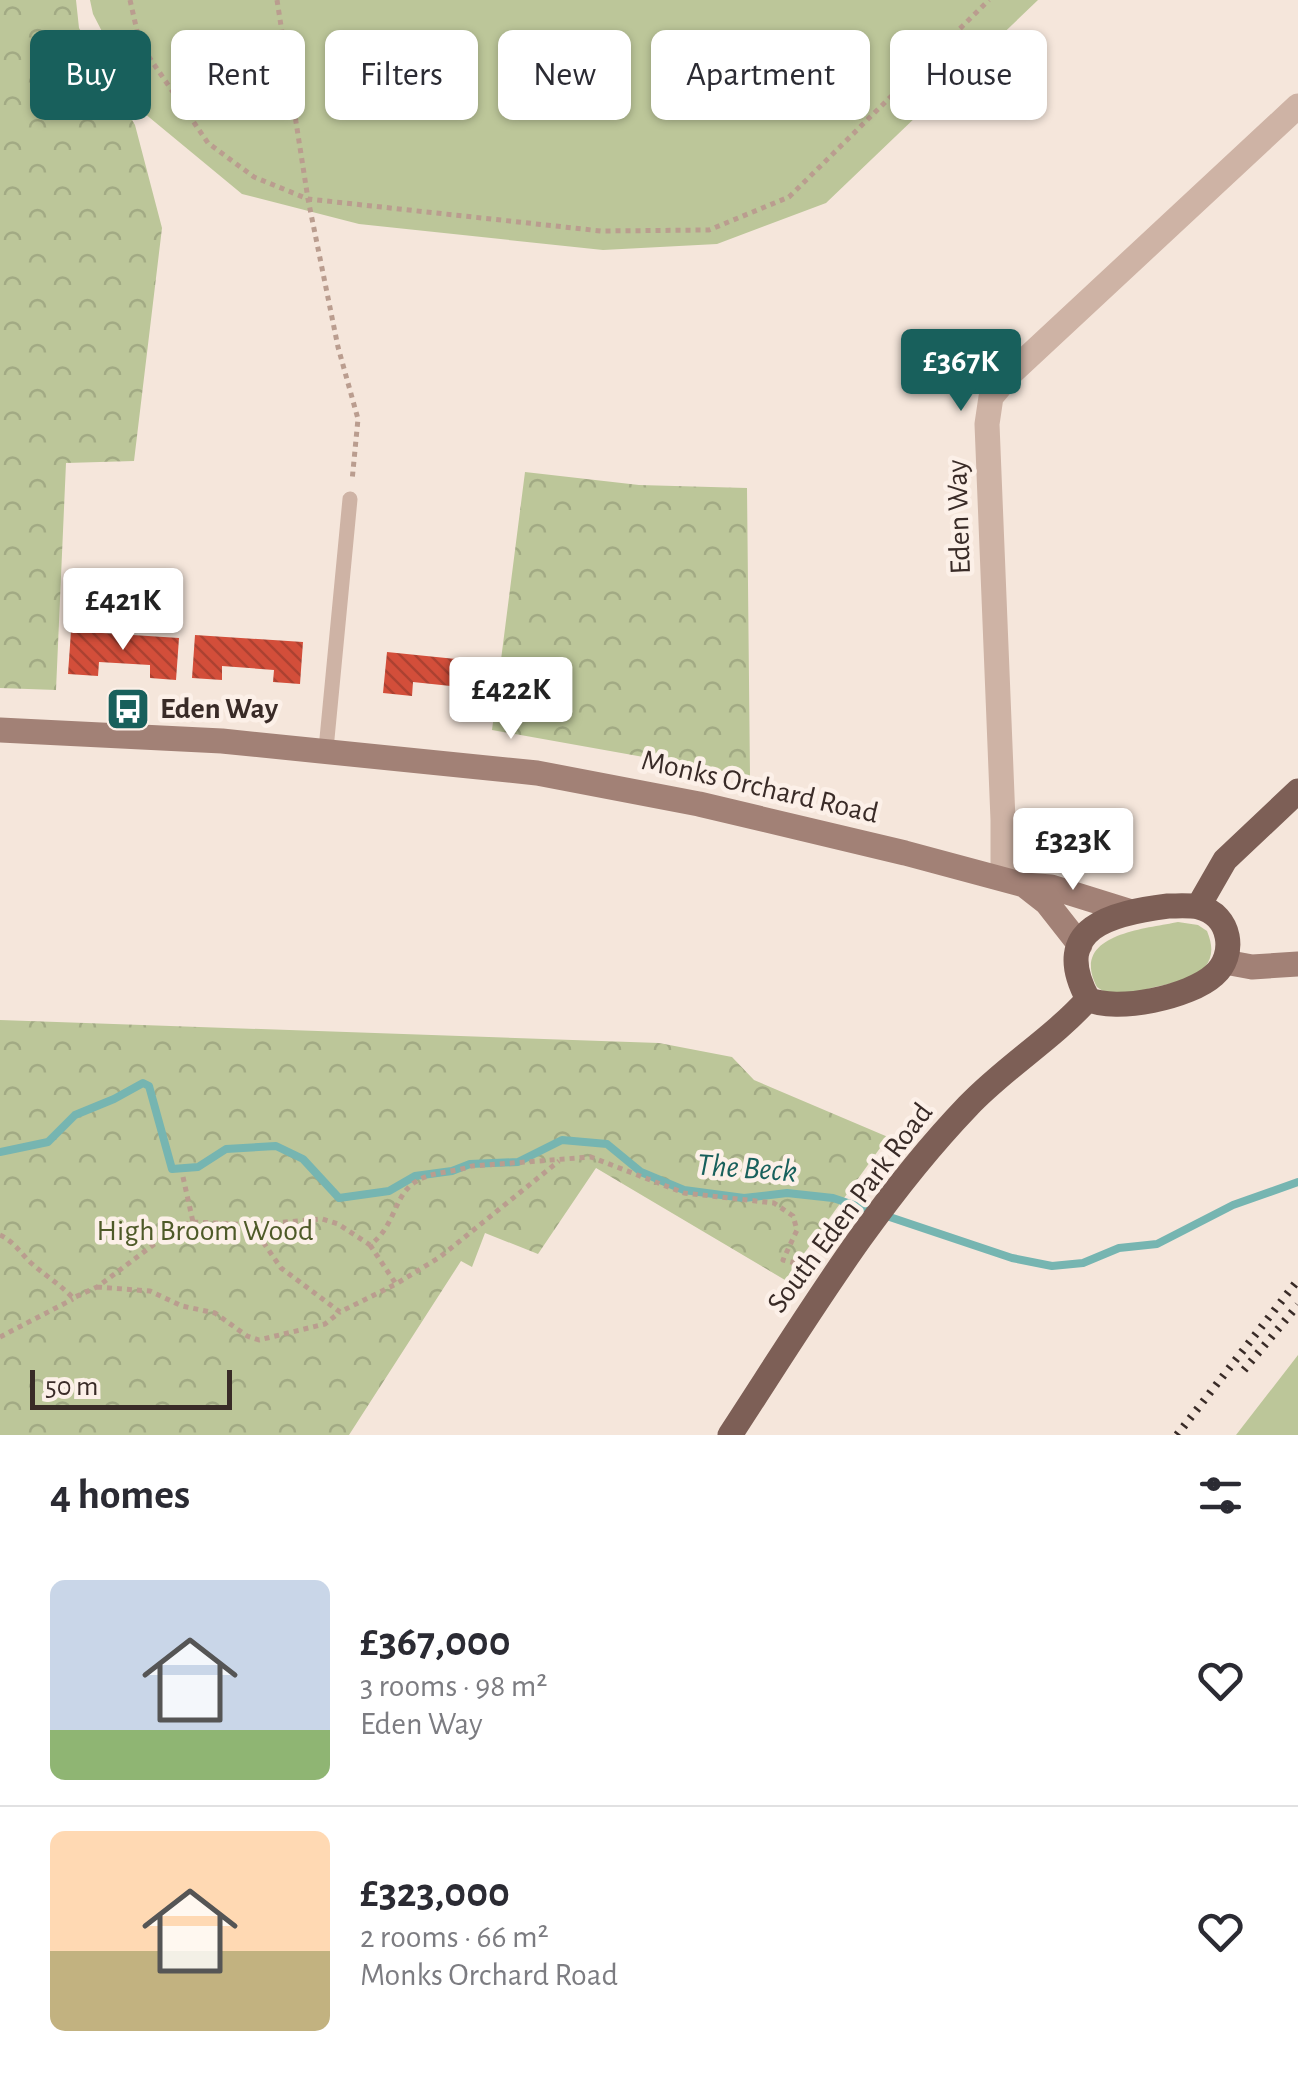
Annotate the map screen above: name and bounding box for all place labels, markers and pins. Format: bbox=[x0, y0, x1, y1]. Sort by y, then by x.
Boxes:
pin: £367K bbox=[891, 329, 1031, 414]
pin: £421K bbox=[53, 568, 193, 653]
pin: £422K bbox=[441, 657, 581, 742]
bus stop icon: Eden Way bbox=[105, 686, 151, 732]
place label: Eden Way bbox=[160, 694, 279, 724]
pin: £323K bbox=[1003, 808, 1143, 893]

